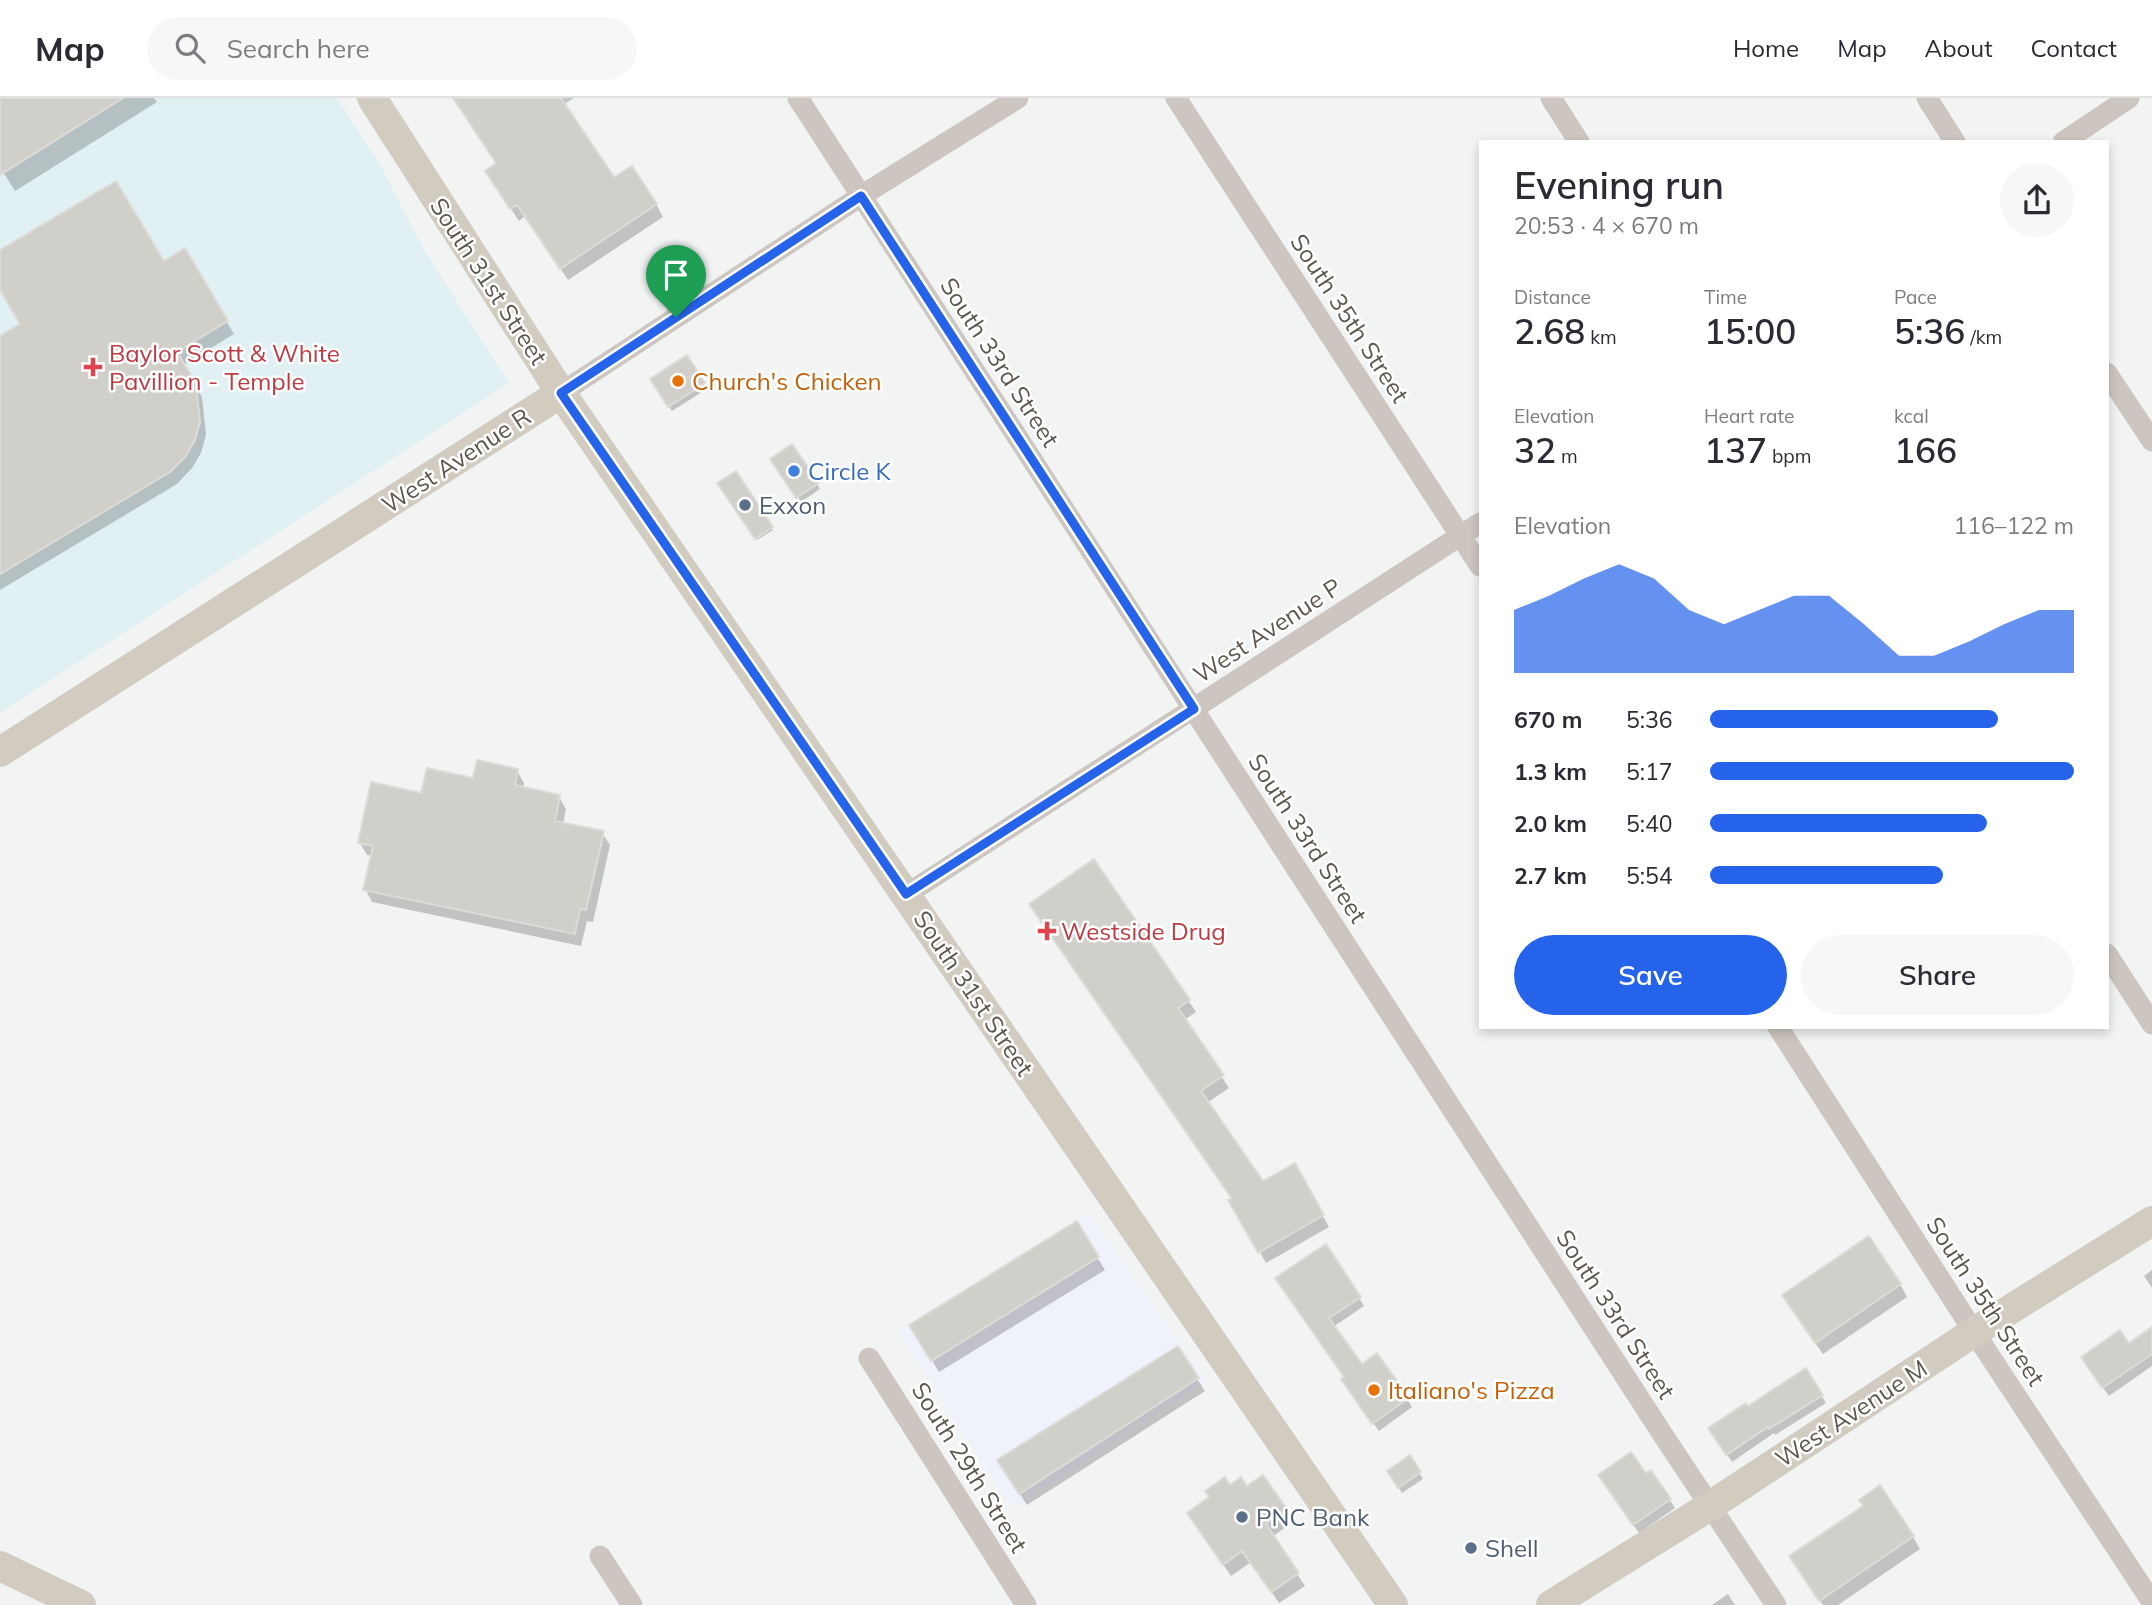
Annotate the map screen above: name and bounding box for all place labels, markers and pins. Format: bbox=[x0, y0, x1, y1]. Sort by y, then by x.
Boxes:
pin bbox=[646, 245, 706, 317]
place label: Baylor Scott & White Pavillion - Temple bbox=[109, 338, 340, 396]
marker: Baylor Scott & White Pavillion - Temple bbox=[83, 357, 103, 377]
place label: Church's Chicken bbox=[692, 366, 882, 396]
marker: Church's Chicken bbox=[670, 373, 686, 389]
place label: Circle K bbox=[808, 456, 892, 486]
marker: Circle K bbox=[786, 463, 802, 479]
place label: Exxon bbox=[759, 490, 826, 520]
marker: Exxon bbox=[737, 497, 753, 513]
place label: Westside Drug bbox=[1061, 916, 1226, 946]
marker: Westside Drug bbox=[1039, 923, 1055, 939]
place label: Italiano's Pizza bbox=[1388, 1375, 1555, 1405]
marker: Italiano's Pizza bbox=[1366, 1382, 1382, 1398]
place label: PNC Bank bbox=[1256, 1502, 1370, 1532]
marker: PNC Bank bbox=[1234, 1509, 1250, 1525]
place label: Shell bbox=[1485, 1533, 1539, 1563]
marker: Shell bbox=[1463, 1540, 1479, 1556]

